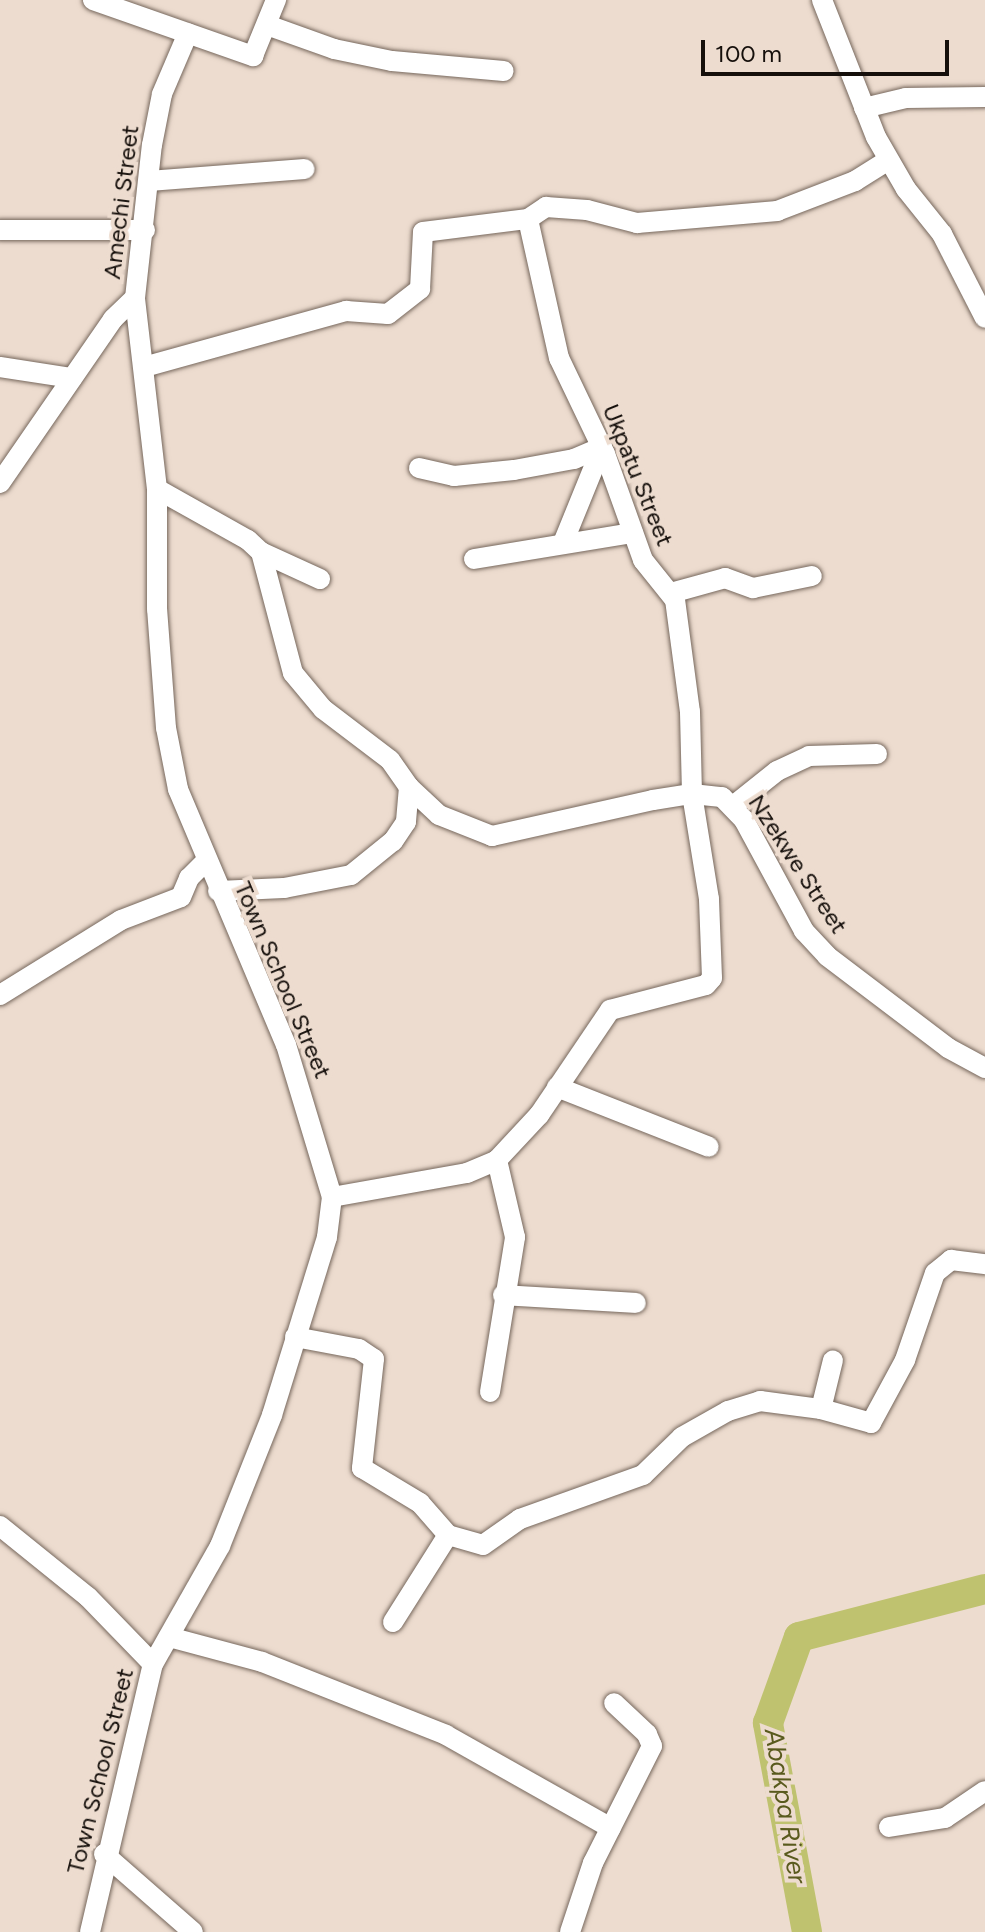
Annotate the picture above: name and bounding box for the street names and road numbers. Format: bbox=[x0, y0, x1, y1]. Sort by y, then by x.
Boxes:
street label: Amechi Street bbox=[97, 123, 145, 281]
street label: Ukpatu Street bbox=[596, 400, 680, 550]
street label: Nzekwe Street bbox=[742, 789, 854, 939]
street label: Town School Street bbox=[229, 877, 337, 1083]
street label: Town School Street bbox=[61, 1665, 139, 1877]

